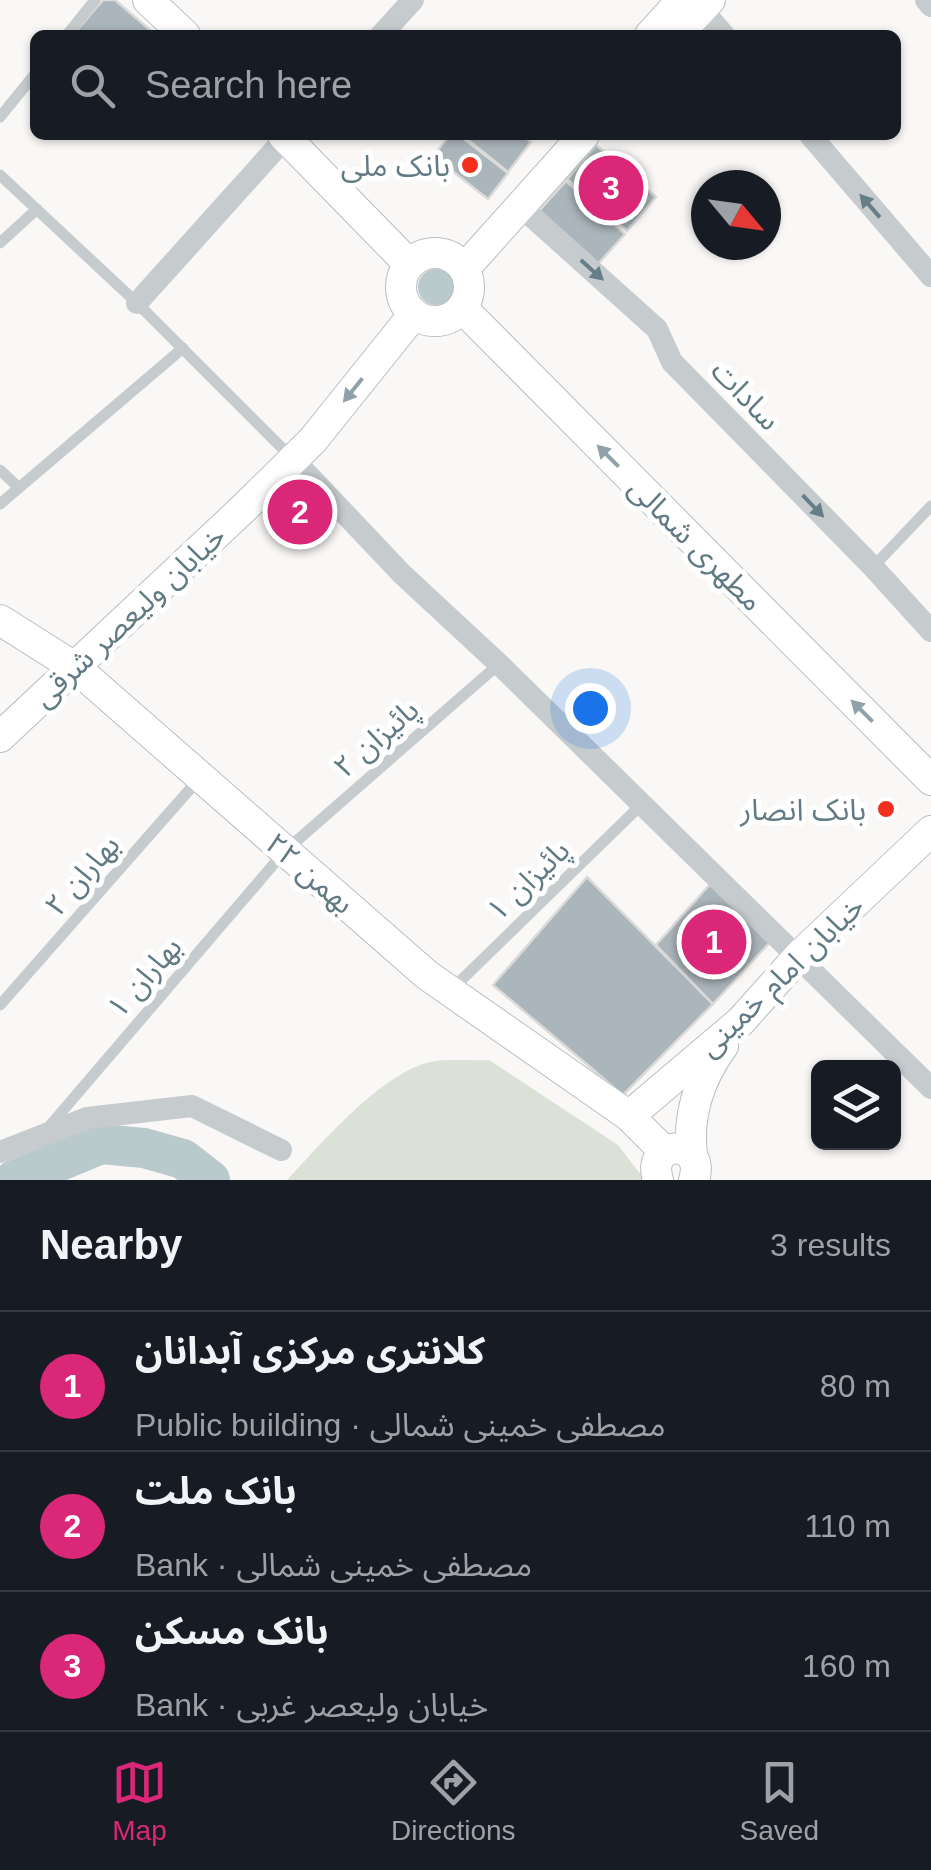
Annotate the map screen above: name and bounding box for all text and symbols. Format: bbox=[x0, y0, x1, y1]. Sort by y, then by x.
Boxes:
search box bbox=[30, 30, 901, 140]
icon: search bbox=[65, 58, 120, 113]
text: Search here bbox=[145, 64, 352, 106]
place label: بانک ملی bbox=[341, 149, 450, 183]
pin: 3 bbox=[578, 150, 644, 226]
marker: بانک ملی bbox=[459, 154, 481, 176]
north arrow bbox=[691, 170, 781, 260]
one-way arrow bbox=[860, 193, 882, 218]
one-way arrow bbox=[580, 258, 604, 281]
street label: سادات bbox=[705, 354, 787, 436]
one-way arrow bbox=[343, 377, 364, 403]
one-way arrow bbox=[596, 444, 620, 468]
street label: مطهری شمالی bbox=[622, 471, 769, 618]
pin: 2 bbox=[268, 474, 332, 550]
one-way arrow bbox=[800, 493, 824, 517]
street label: خیابان ولیعصر شرقی bbox=[26, 519, 232, 714]
your location bbox=[565, 683, 616, 734]
street label: پائیزان ۲ bbox=[327, 692, 427, 786]
one-way arrow bbox=[851, 699, 874, 723]
place label: بانک انصار bbox=[739, 793, 866, 827]
marker: بانک انصار bbox=[875, 798, 897, 820]
street label: ۲۲ بهمن bbox=[259, 826, 361, 921]
street label: بهاران ۲ bbox=[38, 828, 127, 923]
street label: پائیزان ۱ bbox=[480, 833, 578, 929]
street label: خیابان امام خمینی bbox=[692, 889, 874, 1067]
pin: 1 bbox=[682, 904, 746, 980]
street label: بهاران ۱ bbox=[100, 930, 189, 1025]
map controls bbox=[811, 1060, 901, 1150]
button: layers bbox=[811, 1060, 901, 1150]
text: Nearby bbox=[40, 1221, 182, 1268]
text: 3 results bbox=[770, 1227, 891, 1263]
text: کلانتری مرکزی آبدانان bbox=[135, 1330, 485, 1372]
text: 1 bbox=[64, 1368, 81, 1404]
text: 80 m bbox=[820, 1368, 891, 1404]
text: Public building · مصطفی خمینی شمالی bbox=[135, 1407, 665, 1443]
text: بانک ملت bbox=[135, 1470, 297, 1512]
text: 2 bbox=[64, 1508, 81, 1544]
text: 110 m bbox=[804, 1508, 891, 1544]
text: Bank · مصطفی خمینی شمالی bbox=[135, 1547, 532, 1583]
text: بانک مسکن bbox=[135, 1610, 329, 1652]
text: 3 bbox=[64, 1648, 81, 1684]
text: 160 m bbox=[802, 1648, 891, 1684]
text: Bank · خیابان ولیعصر غربی bbox=[135, 1687, 488, 1723]
tab: Map bbox=[112, 1755, 167, 1847]
tab: Directions bbox=[391, 1755, 516, 1847]
tab: Saved bbox=[740, 1755, 819, 1847]

